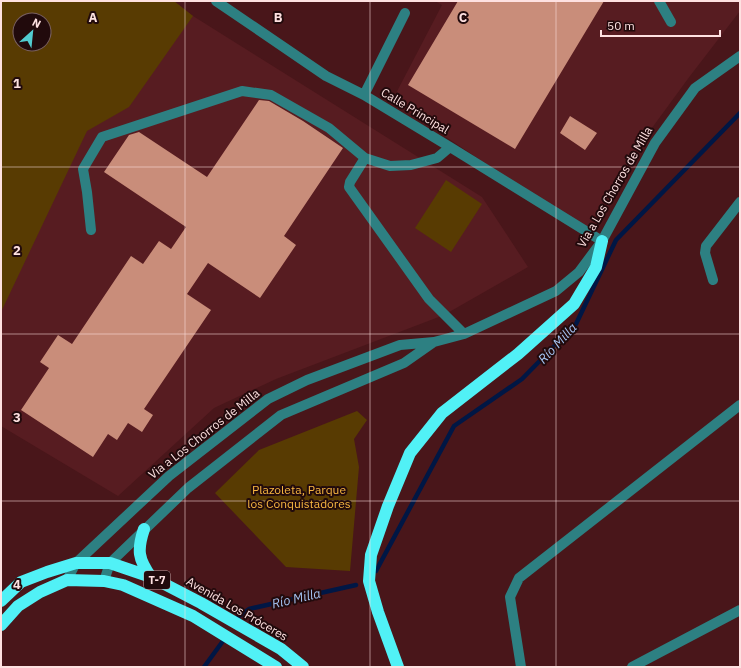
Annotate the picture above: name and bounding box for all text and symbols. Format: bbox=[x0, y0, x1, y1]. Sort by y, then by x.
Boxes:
text: A bbox=[89, 9, 98, 26]
text: B bbox=[274, 9, 283, 26]
text: C bbox=[459, 9, 468, 26]
north arrow bbox=[12, 12, 52, 52]
scale bar bbox=[601, 12, 720, 38]
text: N bbox=[30, 15, 43, 31]
text: 50 m bbox=[607, 18, 635, 33]
text: 1 bbox=[13, 75, 21, 92]
street label: Calle Principal bbox=[378, 84, 452, 137]
street label: Via a Los Chorros de Milla bbox=[574, 123, 656, 250]
text: 2 bbox=[13, 242, 21, 259]
water label: Río Milla bbox=[534, 319, 581, 367]
street label: Via a Los Chorros de Milla bbox=[145, 385, 263, 482]
text: 3 bbox=[13, 409, 21, 426]
park label: Plazoleta, Parque los Conquistadores bbox=[247, 482, 351, 511]
road number: T-7 bbox=[144, 571, 170, 589]
street label: Avenida Los Próceres bbox=[184, 573, 291, 644]
text: 4 bbox=[13, 576, 21, 593]
water label: Río Milla bbox=[270, 585, 322, 612]

